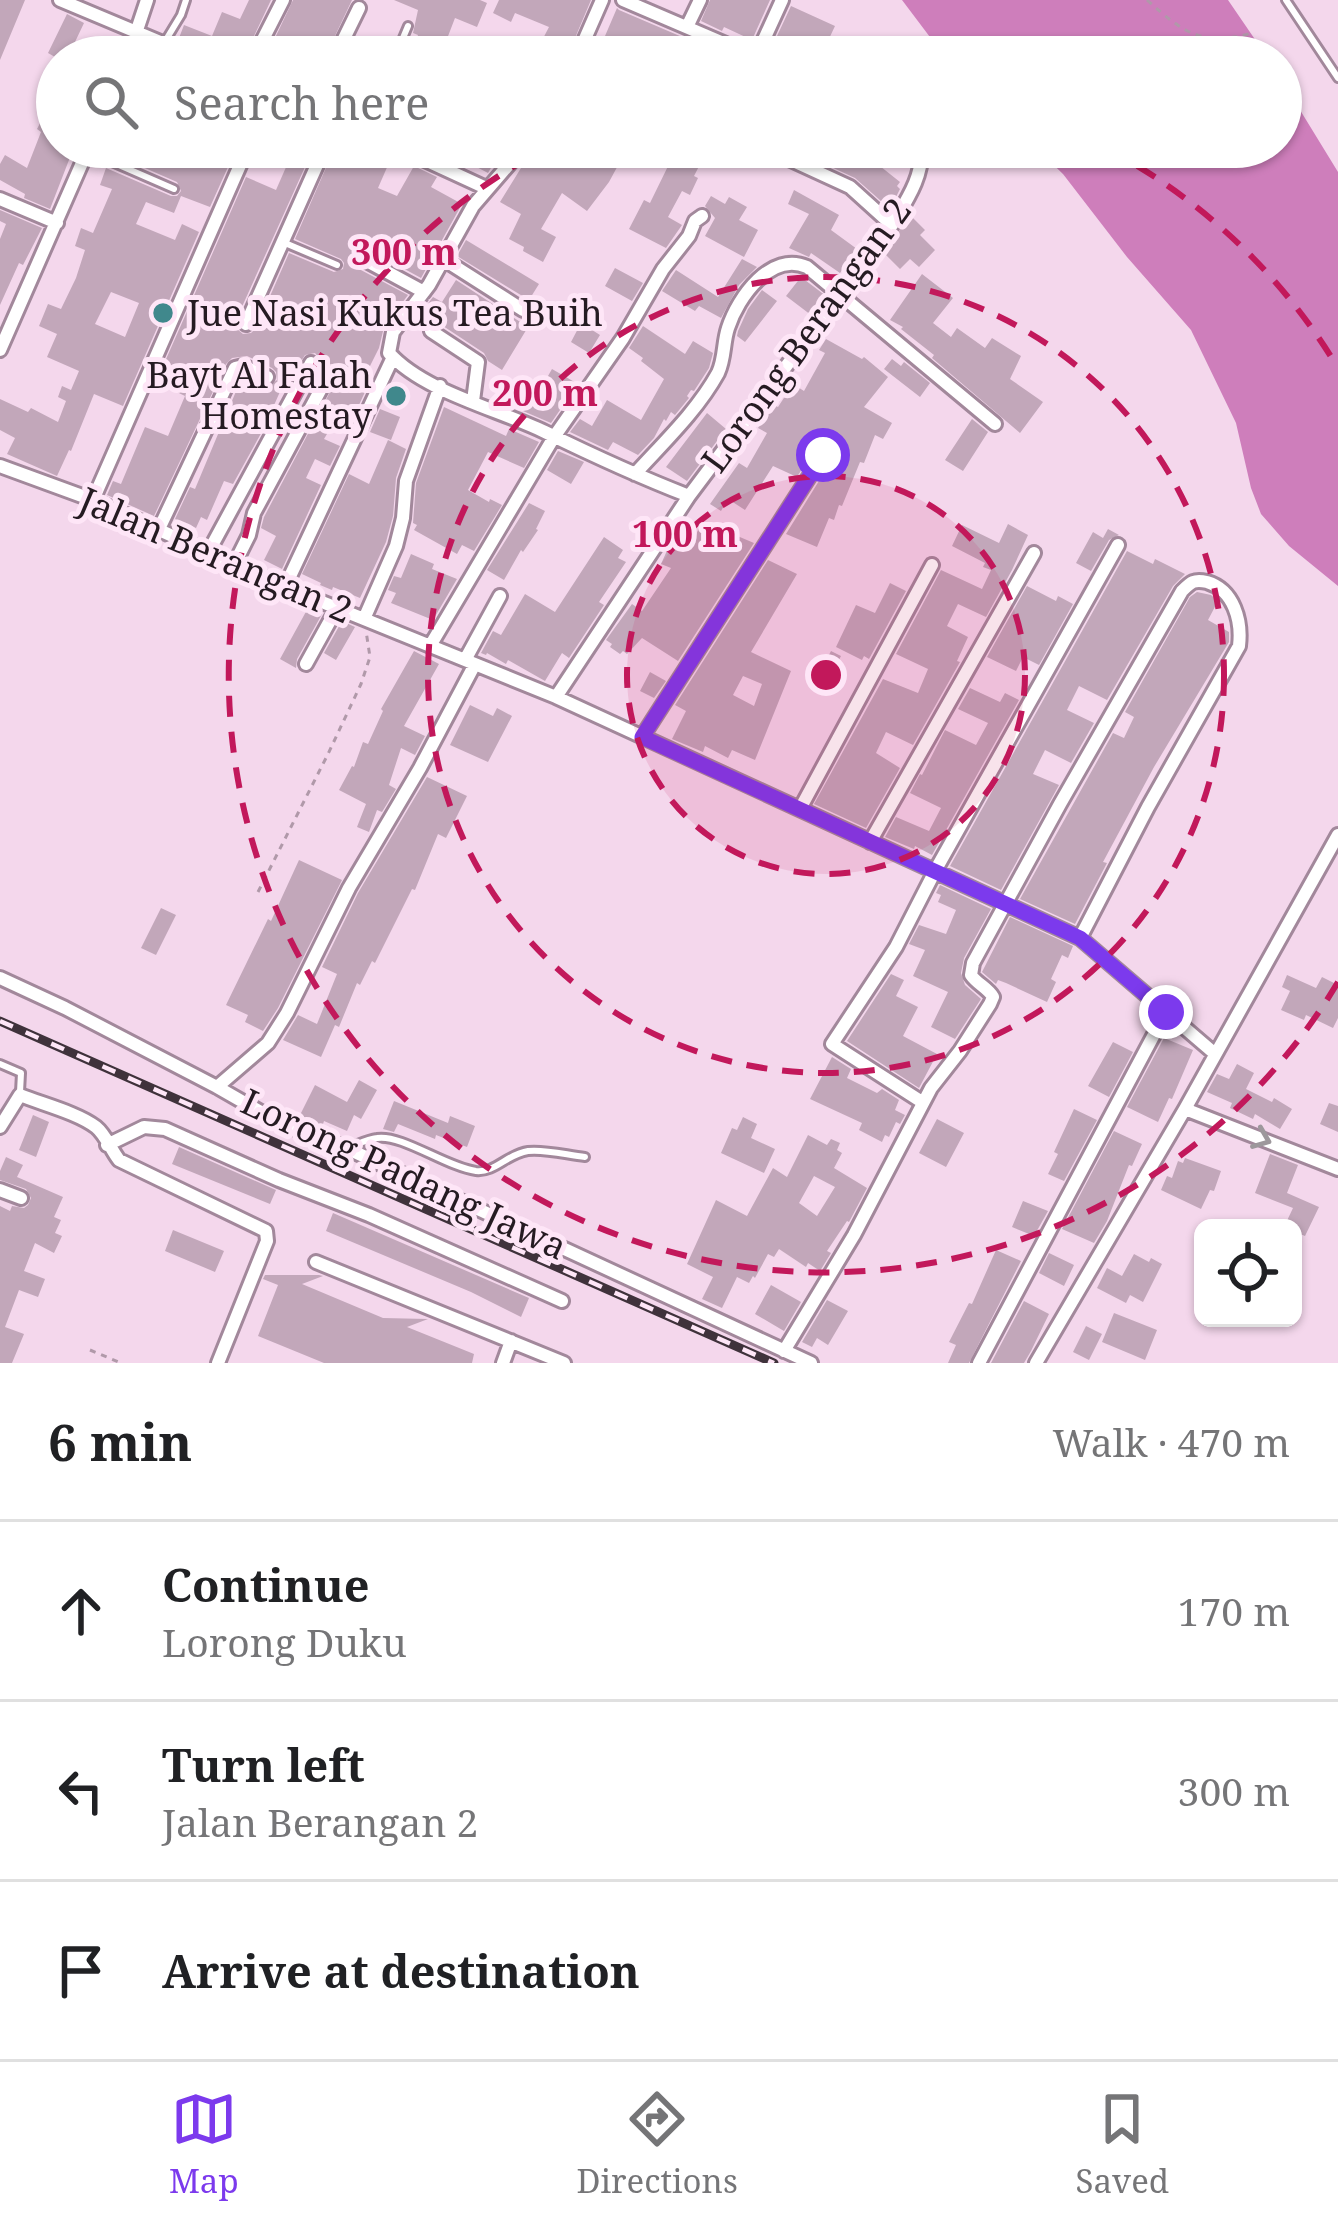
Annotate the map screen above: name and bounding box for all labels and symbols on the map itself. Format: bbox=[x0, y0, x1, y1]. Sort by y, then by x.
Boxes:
street label: Lorong Berangan 2 bbox=[689, 188, 922, 482]
text: 300 m bbox=[351, 227, 457, 276]
place label: Jue Nasi Kukus Tea Buih bbox=[186, 288, 603, 337]
marker: Jue Nasi Kukus Tea Buih bbox=[150, 300, 176, 326]
place label: Bayt Al Falah Homestay bbox=[146, 350, 373, 440]
text: 200 m bbox=[492, 368, 598, 417]
marker: Bayt Al Falah Homestay bbox=[383, 383, 409, 409]
route start bbox=[796, 428, 850, 482]
street label: Jalan Berangan 2 bbox=[71, 475, 360, 634]
text: 100 m bbox=[632, 509, 738, 558]
centre of rings bbox=[805, 654, 847, 696]
route end bbox=[1139, 985, 1193, 1039]
street label: Lorong Padang Jawa bbox=[234, 1077, 575, 1270]
one-way arrow bbox=[1250, 1124, 1271, 1149]

